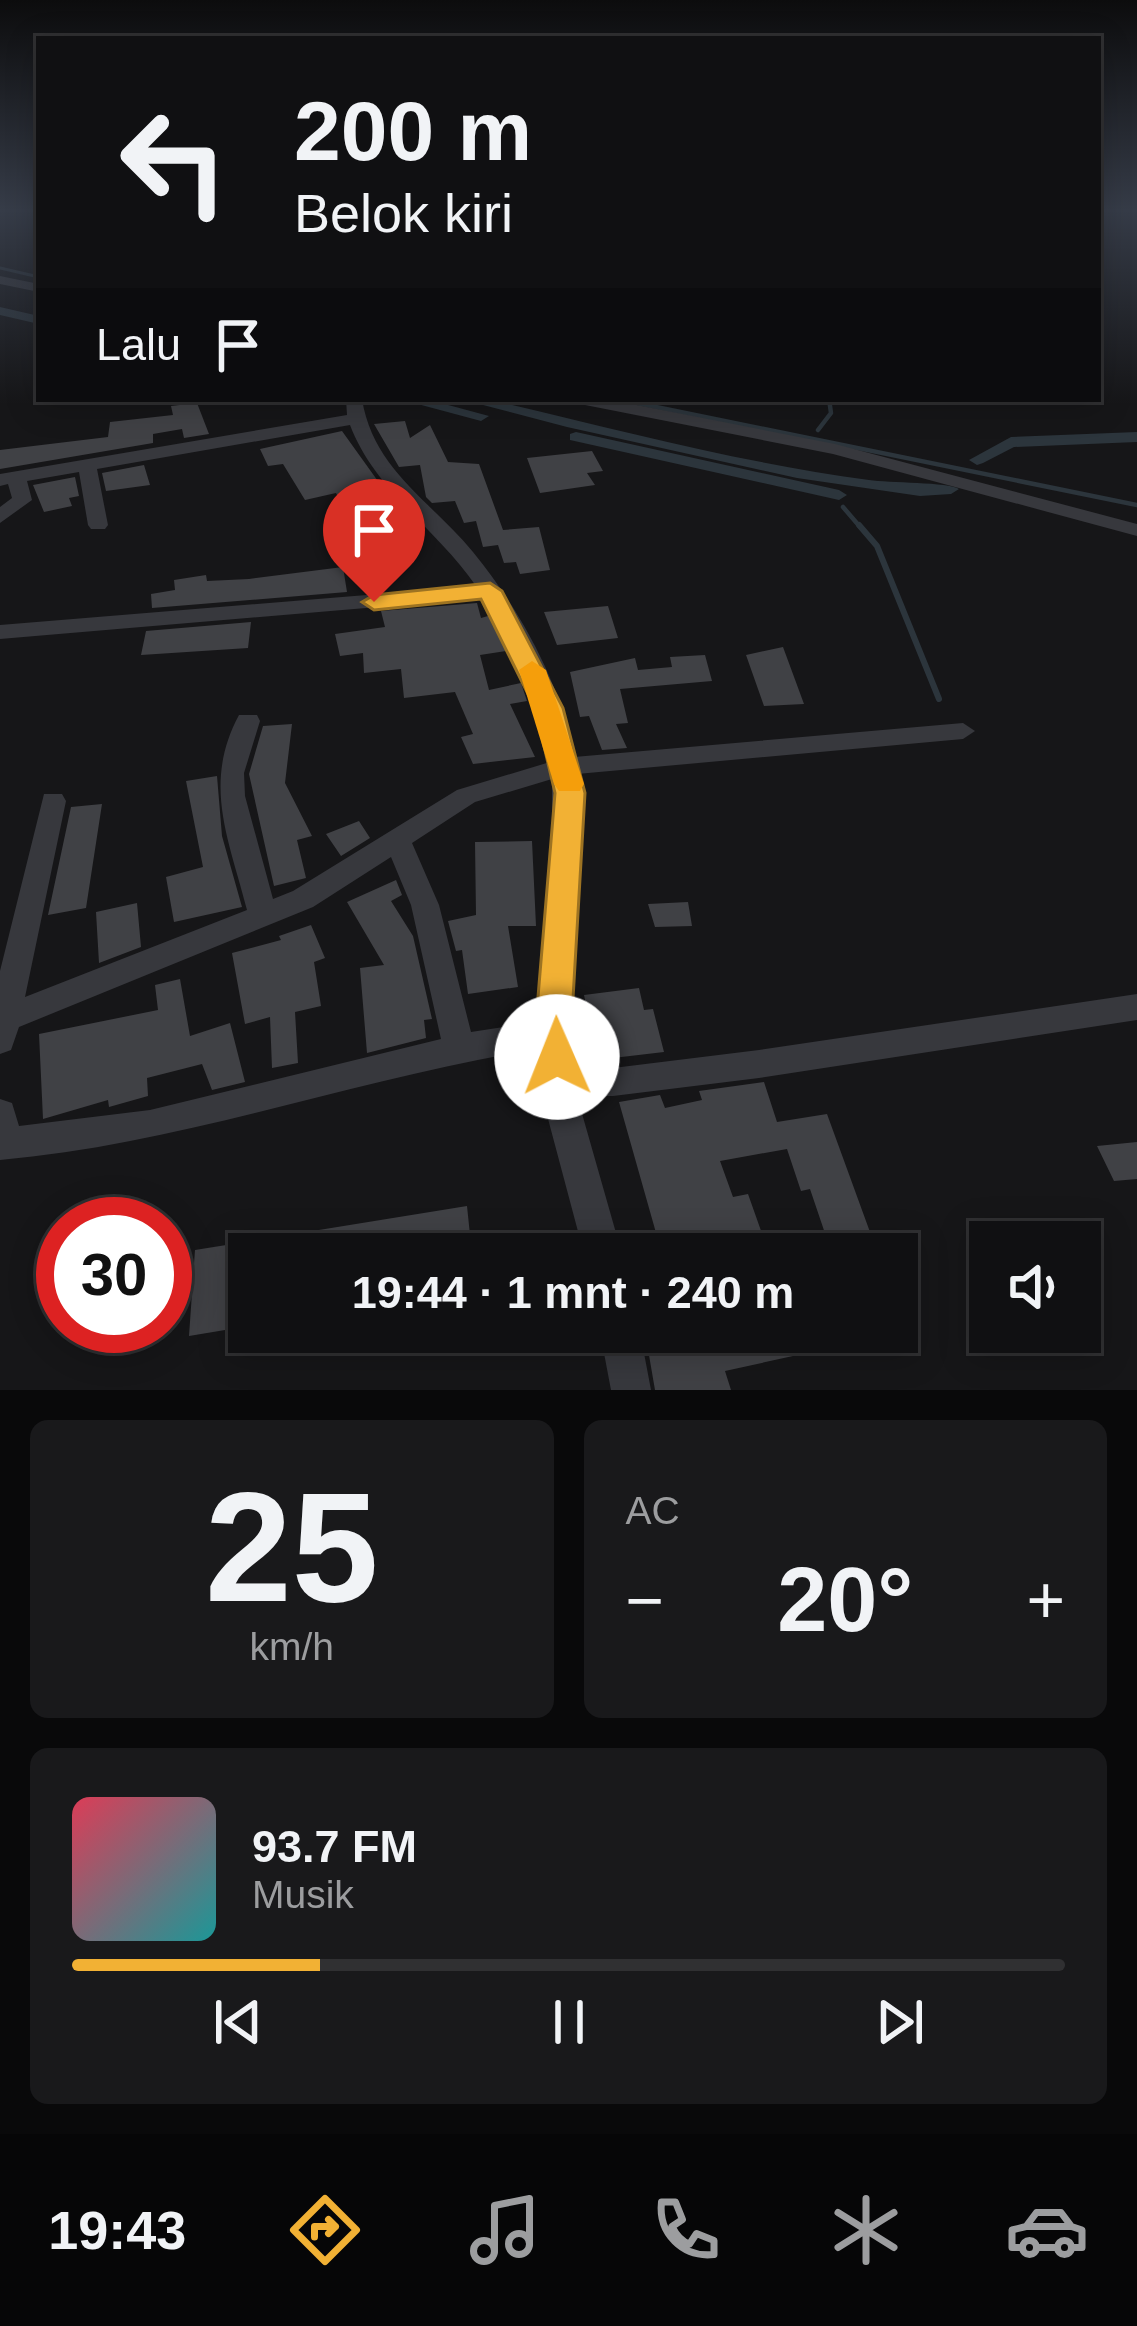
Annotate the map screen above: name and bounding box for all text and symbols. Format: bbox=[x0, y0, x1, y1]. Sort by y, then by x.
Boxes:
icon: left bbox=[96, 84, 252, 240]
text: 200 m bbox=[294, 84, 532, 178]
text: Belok kiri bbox=[294, 183, 513, 243]
icon: arrive bbox=[205, 312, 271, 378]
text: Lalu bbox=[96, 319, 181, 370]
pin bbox=[323, 479, 425, 602]
icon: arrive bbox=[341, 497, 407, 563]
position arrow bbox=[494, 994, 620, 1120]
speed limit sign: 30 bbox=[36, 1197, 192, 1353]
map controls bbox=[969, 1221, 1101, 1353]
button: sound bbox=[969, 1221, 1101, 1353]
text: 19:44 · 1 mnt · 240 m bbox=[352, 1267, 794, 1318]
text: 25 bbox=[205, 1460, 379, 1634]
text: AC bbox=[626, 1489, 680, 1532]
text: 20° bbox=[777, 1550, 913, 1650]
text: − bbox=[626, 1563, 664, 1637]
text: + bbox=[1026, 1563, 1065, 1637]
text: km/h bbox=[249, 1625, 334, 1668]
text: 93.7 FM bbox=[252, 1821, 417, 1872]
text: Musik bbox=[252, 1873, 354, 1916]
icon: previous bbox=[205, 1989, 271, 2055]
icon: pause bbox=[536, 1989, 602, 2055]
icon: next bbox=[867, 1989, 933, 2055]
icon: directions bbox=[283, 2188, 367, 2272]
icon: music bbox=[463, 2188, 547, 2272]
icon: phone bbox=[644, 2188, 728, 2272]
icon: climate bbox=[824, 2188, 908, 2272]
icon: car bbox=[1005, 2188, 1089, 2272]
text: 19:43 bbox=[48, 2200, 186, 2260]

